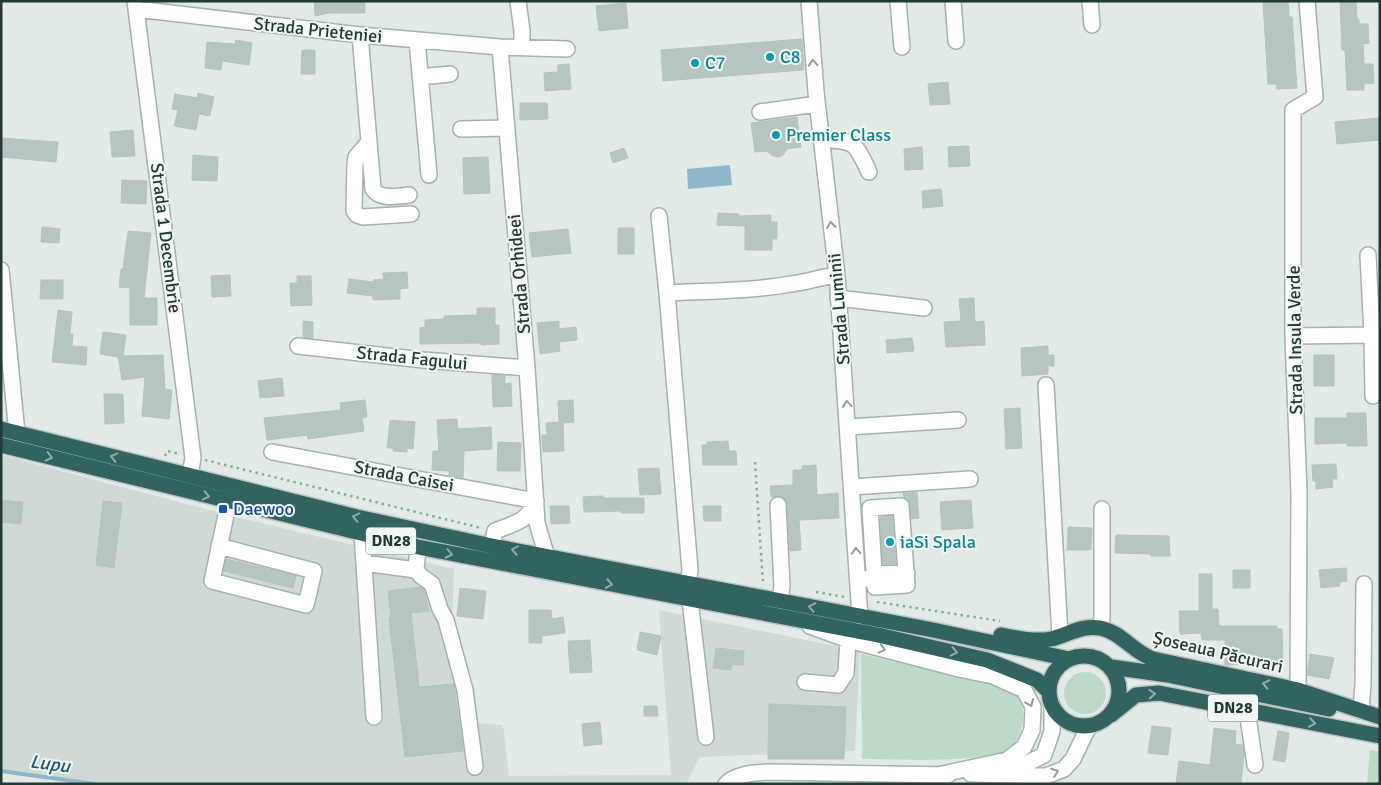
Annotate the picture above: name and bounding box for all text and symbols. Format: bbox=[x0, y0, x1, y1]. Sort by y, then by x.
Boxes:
street label: Strada Prieteniei bbox=[253, 12, 383, 48]
place label: C8 bbox=[780, 46, 801, 68]
marker: C8 bbox=[764, 51, 776, 63]
place label: C7 bbox=[705, 52, 726, 74]
marker: C7 bbox=[689, 57, 701, 69]
one-way arrow bbox=[808, 59, 819, 67]
place label: Premier Class bbox=[786, 124, 891, 146]
marker: Premier Class bbox=[770, 129, 782, 141]
street label: Strada 1 Decembrie bbox=[146, 162, 186, 314]
street label: Strada Orhideei bbox=[503, 213, 535, 335]
one-way arrow bbox=[826, 220, 837, 228]
street label: Strada Luminii bbox=[823, 252, 855, 366]
street label: Strada Insula Verde bbox=[1283, 265, 1307, 415]
street label: Strada Fagului bbox=[355, 341, 469, 375]
one-way arrow bbox=[841, 400, 852, 408]
one-way arrow bbox=[44, 451, 52, 461]
one-way arrow bbox=[110, 452, 119, 463]
street label: Strada Caisei bbox=[352, 456, 456, 496]
one-way arrow bbox=[202, 490, 211, 501]
place label: Daewoo bbox=[233, 498, 294, 520]
marker: Daewoo bbox=[217, 503, 229, 515]
one-way arrow bbox=[352, 512, 361, 523]
road number: DN28 bbox=[366, 528, 416, 554]
place label: iaSi Spala bbox=[900, 531, 976, 553]
marker: iaSi Spala bbox=[884, 536, 896, 548]
one-way arrow bbox=[511, 546, 520, 556]
one-way arrow bbox=[851, 546, 862, 554]
one-way arrow bbox=[445, 548, 454, 559]
one-way arrow bbox=[605, 579, 613, 589]
one-way arrow bbox=[808, 603, 817, 613]
street label: Șoseaua Păcurari bbox=[1151, 626, 1285, 678]
one-way arrow bbox=[878, 643, 886, 654]
one-way arrow bbox=[949, 646, 958, 657]
one-way arrow bbox=[1262, 679, 1271, 689]
one-way arrow bbox=[1149, 689, 1157, 699]
road number: DN28 bbox=[1208, 694, 1258, 721]
one-way arrow bbox=[1024, 698, 1034, 707]
one-way arrow bbox=[1308, 717, 1316, 728]
water label: Lupu bbox=[28, 749, 73, 779]
one-way arrow bbox=[1050, 768, 1059, 778]

